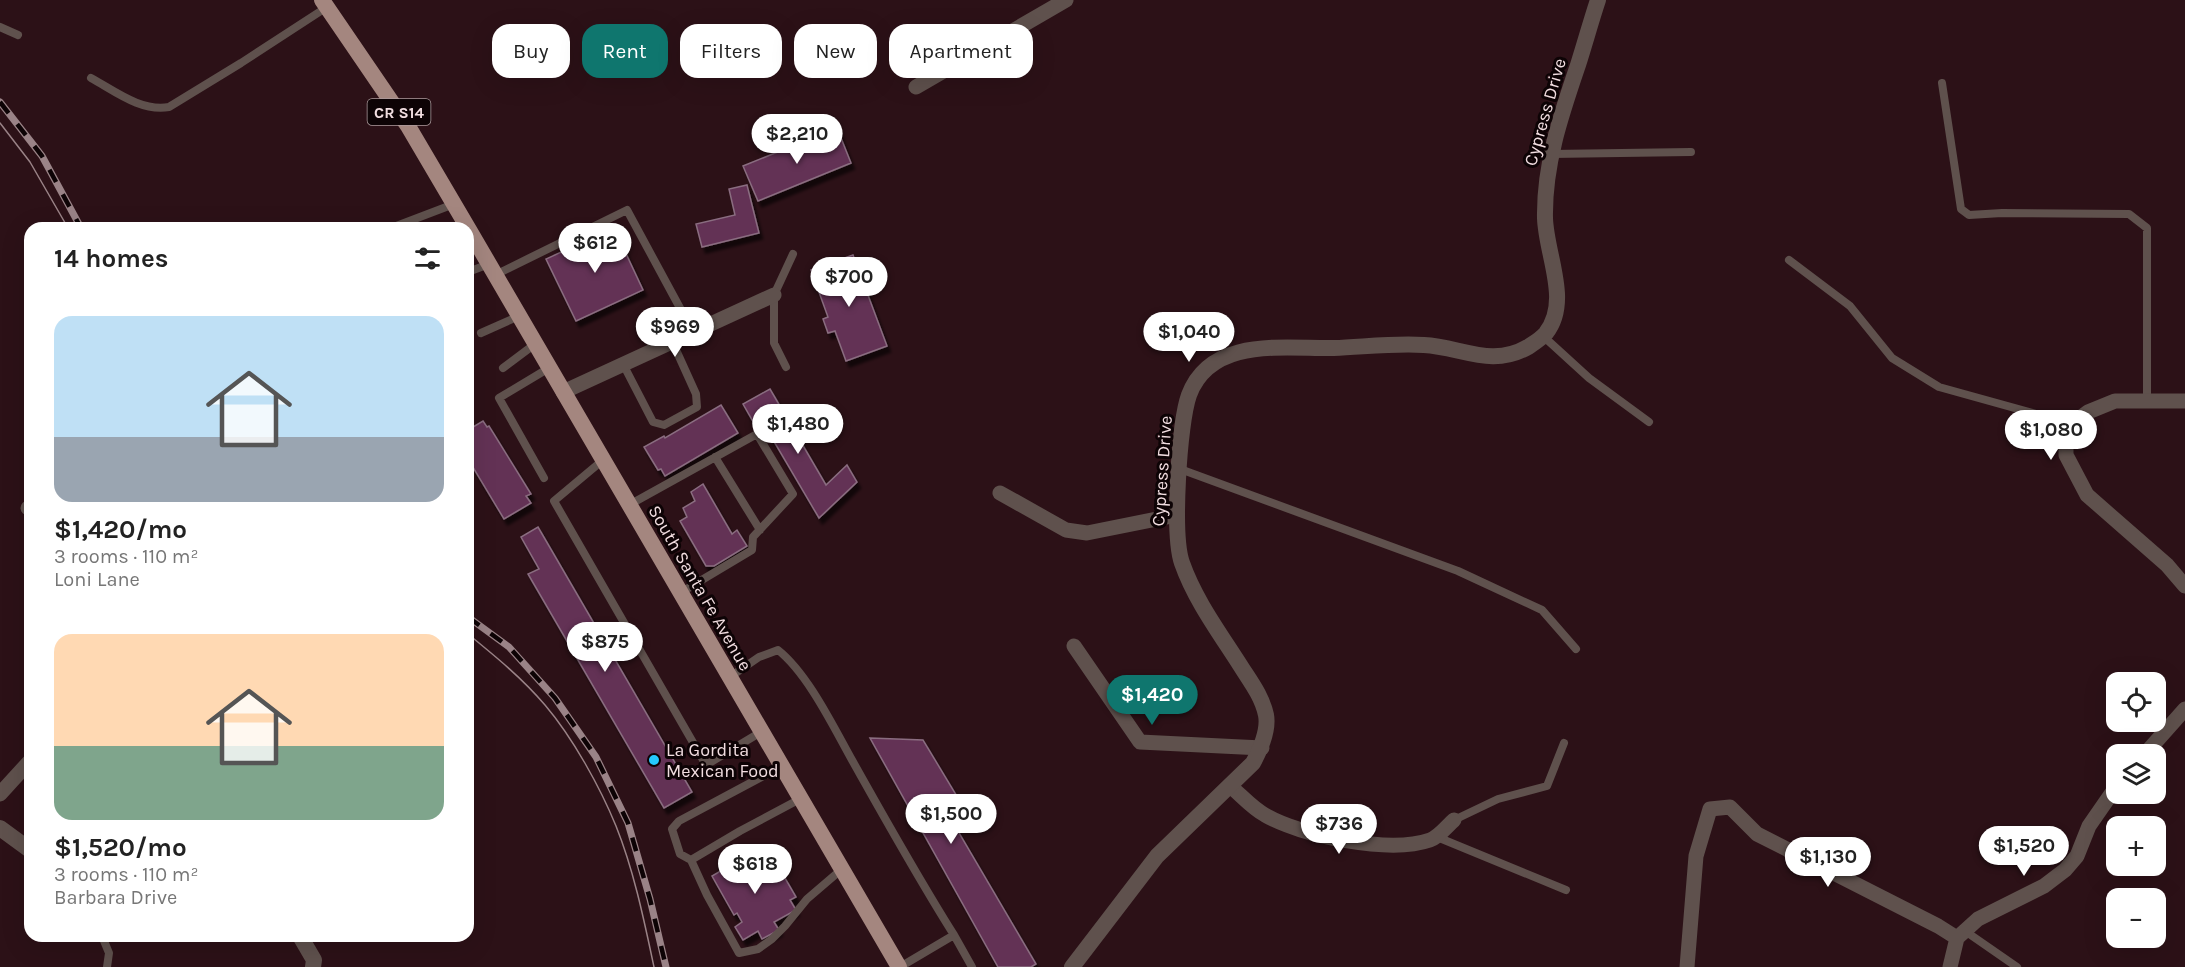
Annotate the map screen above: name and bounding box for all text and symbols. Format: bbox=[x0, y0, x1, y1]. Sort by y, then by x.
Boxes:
chip: Buy bbox=[492, 24, 570, 78]
chip: Rent bbox=[582, 24, 668, 78]
chip: Filters bbox=[680, 24, 782, 78]
chip: New bbox=[794, 24, 877, 78]
chip: Apartment bbox=[889, 24, 1033, 78]
street label: Cypress Drive bbox=[1519, 56, 1571, 168]
road number: CR S14 bbox=[368, 99, 430, 125]
pin: $2,210 bbox=[748, 114, 846, 165]
text: $2,210 bbox=[766, 122, 828, 145]
pin: $612 bbox=[559, 223, 631, 274]
text: $612 bbox=[572, 231, 618, 254]
icon: filters bbox=[411, 242, 444, 275]
text: 14 homes bbox=[54, 243, 168, 274]
pin: $700 bbox=[813, 257, 885, 308]
text: $700 bbox=[824, 265, 874, 288]
pin: $969 bbox=[639, 307, 711, 358]
pin: $1,040 bbox=[1140, 312, 1238, 363]
text: $969 bbox=[650, 315, 700, 338]
text: $1,040 bbox=[1157, 320, 1221, 343]
icon: home bbox=[195, 355, 303, 463]
pin: $1,480 bbox=[749, 404, 847, 455]
pin: $1,080 bbox=[2002, 410, 2100, 461]
text: $1,480 bbox=[766, 412, 830, 435]
street label: Cypress Drive bbox=[1147, 415, 1177, 527]
text: $1,080 bbox=[2019, 418, 2083, 441]
street label: South Santa Fe Avenue bbox=[644, 501, 756, 675]
text: $1,420/mo bbox=[54, 514, 187, 545]
text: 3 rooms · 110 m² bbox=[54, 545, 199, 568]
text: Loni Lane bbox=[54, 568, 140, 591]
pin: $875 bbox=[569, 622, 641, 673]
text: $875 bbox=[581, 630, 629, 653]
map controls bbox=[2106, 672, 2166, 948]
button: locate bbox=[2106, 672, 2166, 732]
icon: home bbox=[195, 673, 303, 781]
pin: $1,420 bbox=[1103, 675, 1201, 726]
text: $1,420 bbox=[1121, 683, 1183, 706]
place label: La Gordita Mexican Food bbox=[666, 739, 779, 782]
button: layers bbox=[2106, 744, 2166, 804]
marker: La Gordita Mexican Food bbox=[647, 753, 661, 767]
pin: $1,500 bbox=[902, 794, 1000, 845]
text: $1,500 bbox=[920, 802, 982, 825]
pin: $736 bbox=[1303, 804, 1375, 855]
text: $736 bbox=[1315, 812, 1363, 835]
button: + bbox=[2106, 816, 2166, 876]
pin: $1,520 bbox=[1975, 826, 2073, 877]
text: $1,520/mo bbox=[54, 832, 187, 863]
text: $1,520 bbox=[1993, 834, 2055, 857]
pin: $1,130 bbox=[1779, 837, 1877, 888]
pin: $618 bbox=[719, 844, 791, 895]
text: $1,130 bbox=[1799, 845, 1857, 868]
text: $618 bbox=[732, 852, 778, 875]
text: 3 rooms · 110 m² bbox=[54, 863, 199, 886]
text: Barbara Drive bbox=[54, 886, 177, 909]
button: − bbox=[2106, 888, 2166, 948]

